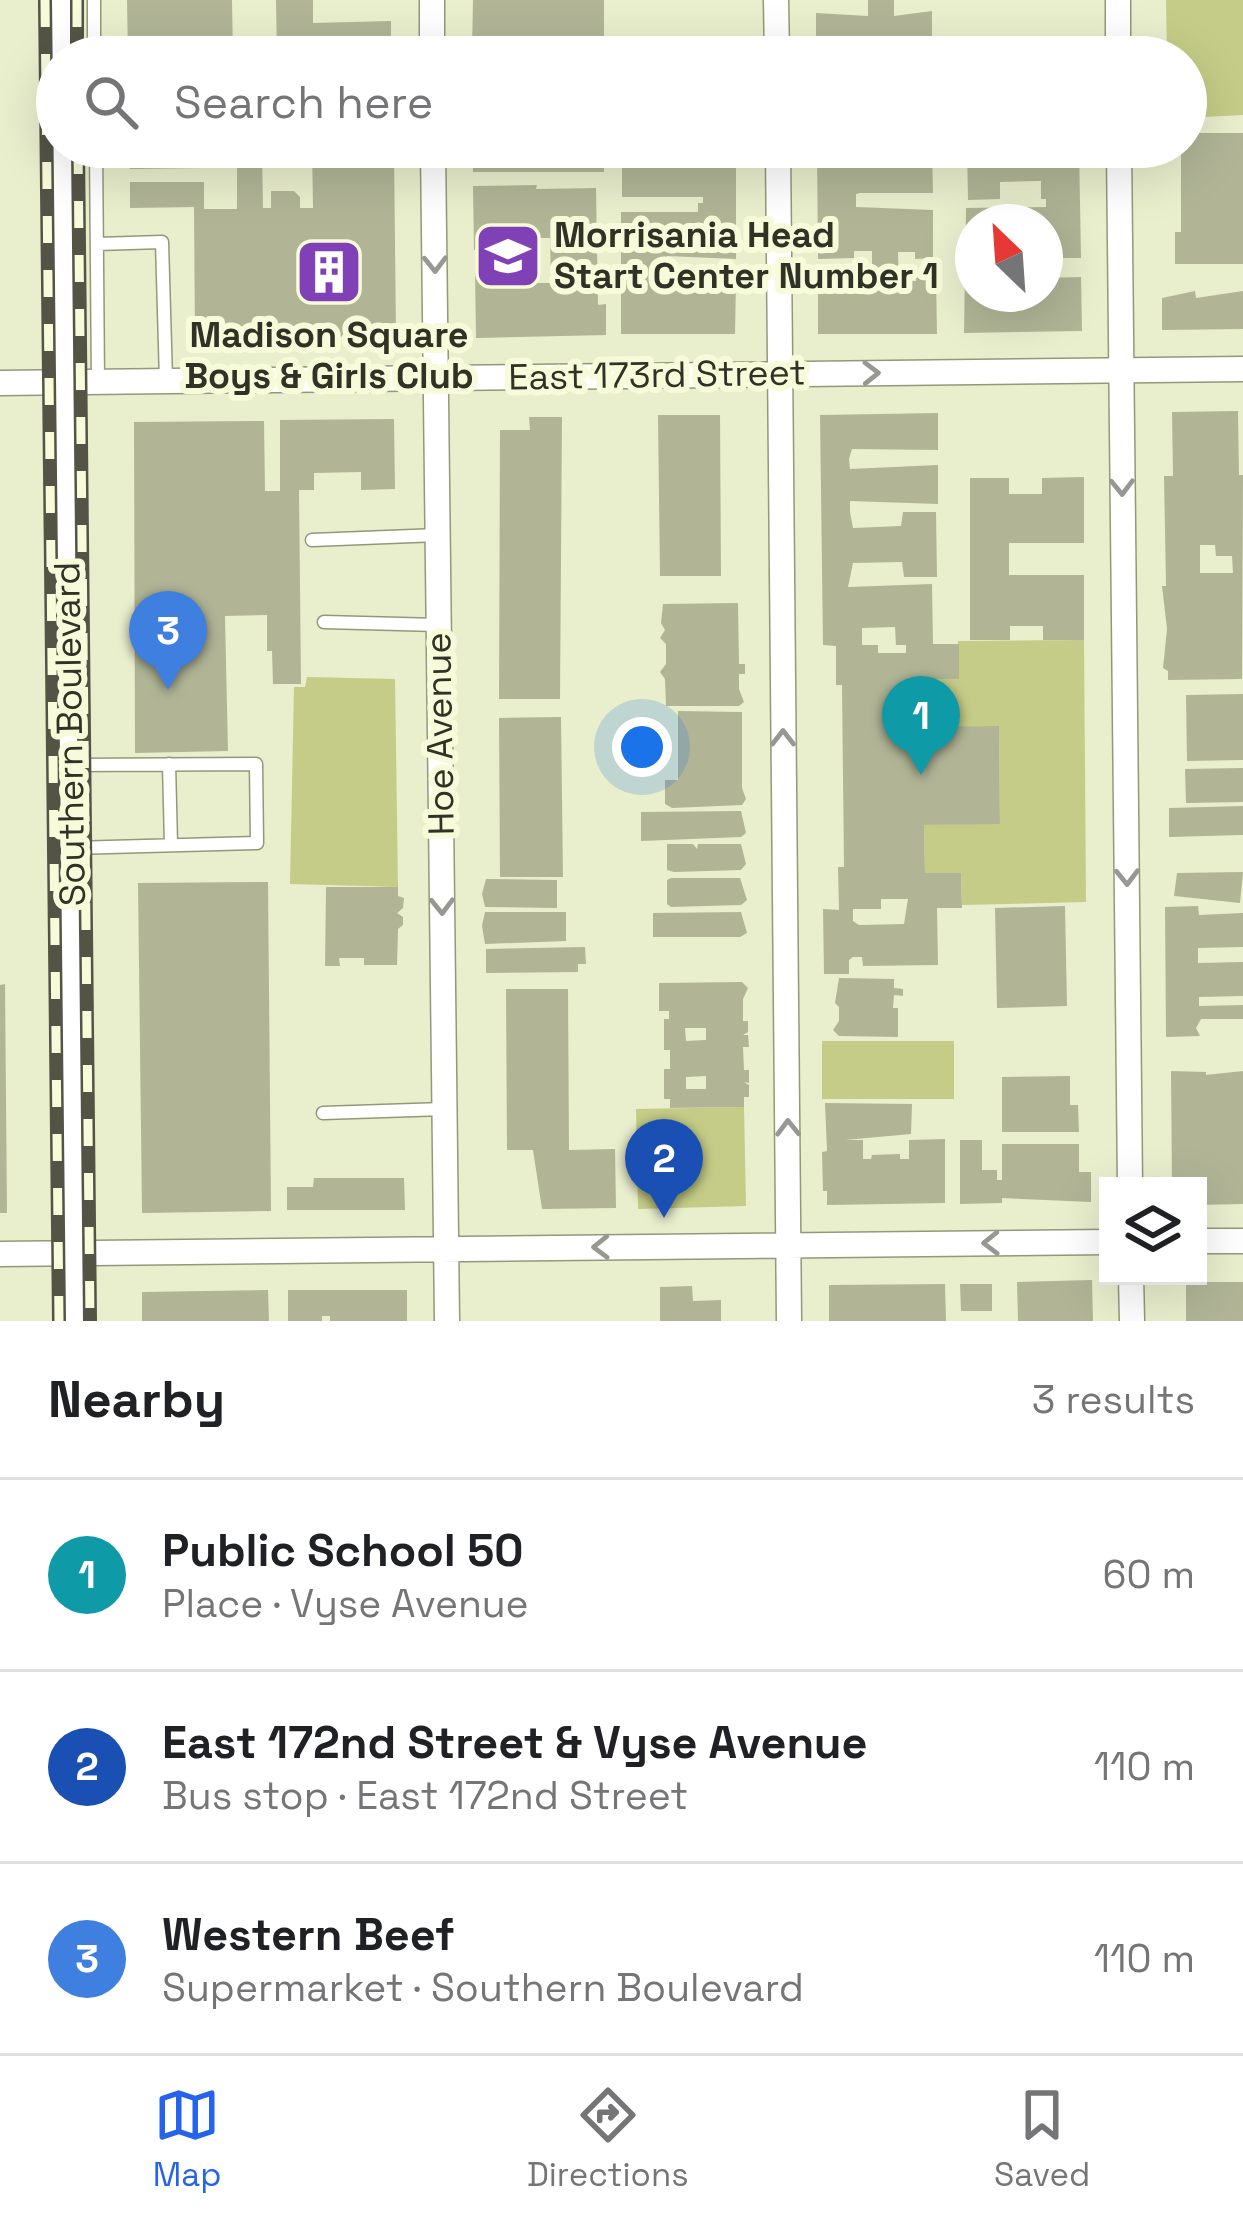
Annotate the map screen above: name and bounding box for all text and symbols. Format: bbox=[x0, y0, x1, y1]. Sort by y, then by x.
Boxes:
search box bbox=[36, 36, 1207, 168]
icon: search bbox=[78, 69, 144, 135]
text: Search here bbox=[174, 74, 433, 131]
north arrow bbox=[955, 204, 1063, 312]
place label: Morrisania Head Start Center Number 1 bbox=[554, 212, 939, 299]
school or university icon: Morrisania Head Start Center Number 1 bbox=[473, 221, 543, 291]
building icon: Madison Square Boys & Girls Club bbox=[294, 237, 364, 307]
one-way arrow bbox=[421, 255, 447, 274]
place label: Madison Square Boys & Girls Club bbox=[184, 312, 474, 399]
street label: East 173rd Street bbox=[508, 349, 806, 401]
one-way arrow bbox=[863, 360, 881, 386]
one-way arrow bbox=[1109, 479, 1135, 497]
street label: Southern Boulevard bbox=[44, 561, 96, 907]
pin: 3 bbox=[129, 591, 207, 690]
street label: Hoe Avenue bbox=[415, 632, 465, 836]
pin: 1 bbox=[882, 676, 960, 775]
your location bbox=[612, 717, 672, 777]
one-way arrow bbox=[770, 728, 796, 746]
one-way arrow bbox=[1113, 868, 1139, 887]
one-way arrow bbox=[429, 897, 455, 916]
one-way arrow bbox=[775, 1118, 801, 1137]
pin: 2 bbox=[625, 1119, 703, 1218]
map controls bbox=[1099, 1177, 1207, 1285]
button: layers bbox=[1099, 1177, 1207, 1285]
one-way arrow bbox=[981, 1230, 999, 1256]
one-way arrow bbox=[591, 1234, 610, 1260]
text: Nearby bbox=[48, 1367, 225, 1432]
text: 3 results bbox=[1032, 1375, 1195, 1424]
text: Public School 50 bbox=[162, 1522, 523, 1579]
text: 1 bbox=[78, 1550, 96, 1599]
text: 60 m bbox=[1103, 1550, 1195, 1599]
text: Place · Vyse Avenue bbox=[162, 1579, 529, 1628]
text: East 172nd Street & Vyse Avenue bbox=[162, 1714, 868, 1771]
text: 2 bbox=[75, 1742, 99, 1791]
text: 110 m bbox=[1094, 1742, 1195, 1791]
text: Bus stop · East 172nd Street bbox=[162, 1771, 688, 1820]
text: Western Beef bbox=[162, 1906, 455, 1963]
text: 3 bbox=[75, 1934, 99, 1983]
text: 110 m bbox=[1094, 1934, 1195, 1983]
text: Supermarket · Southern Boulevard bbox=[162, 1963, 804, 2012]
tab: Map bbox=[153, 2082, 221, 2196]
tab: Directions bbox=[527, 2082, 689, 2196]
tab: Saved bbox=[994, 2082, 1090, 2196]

